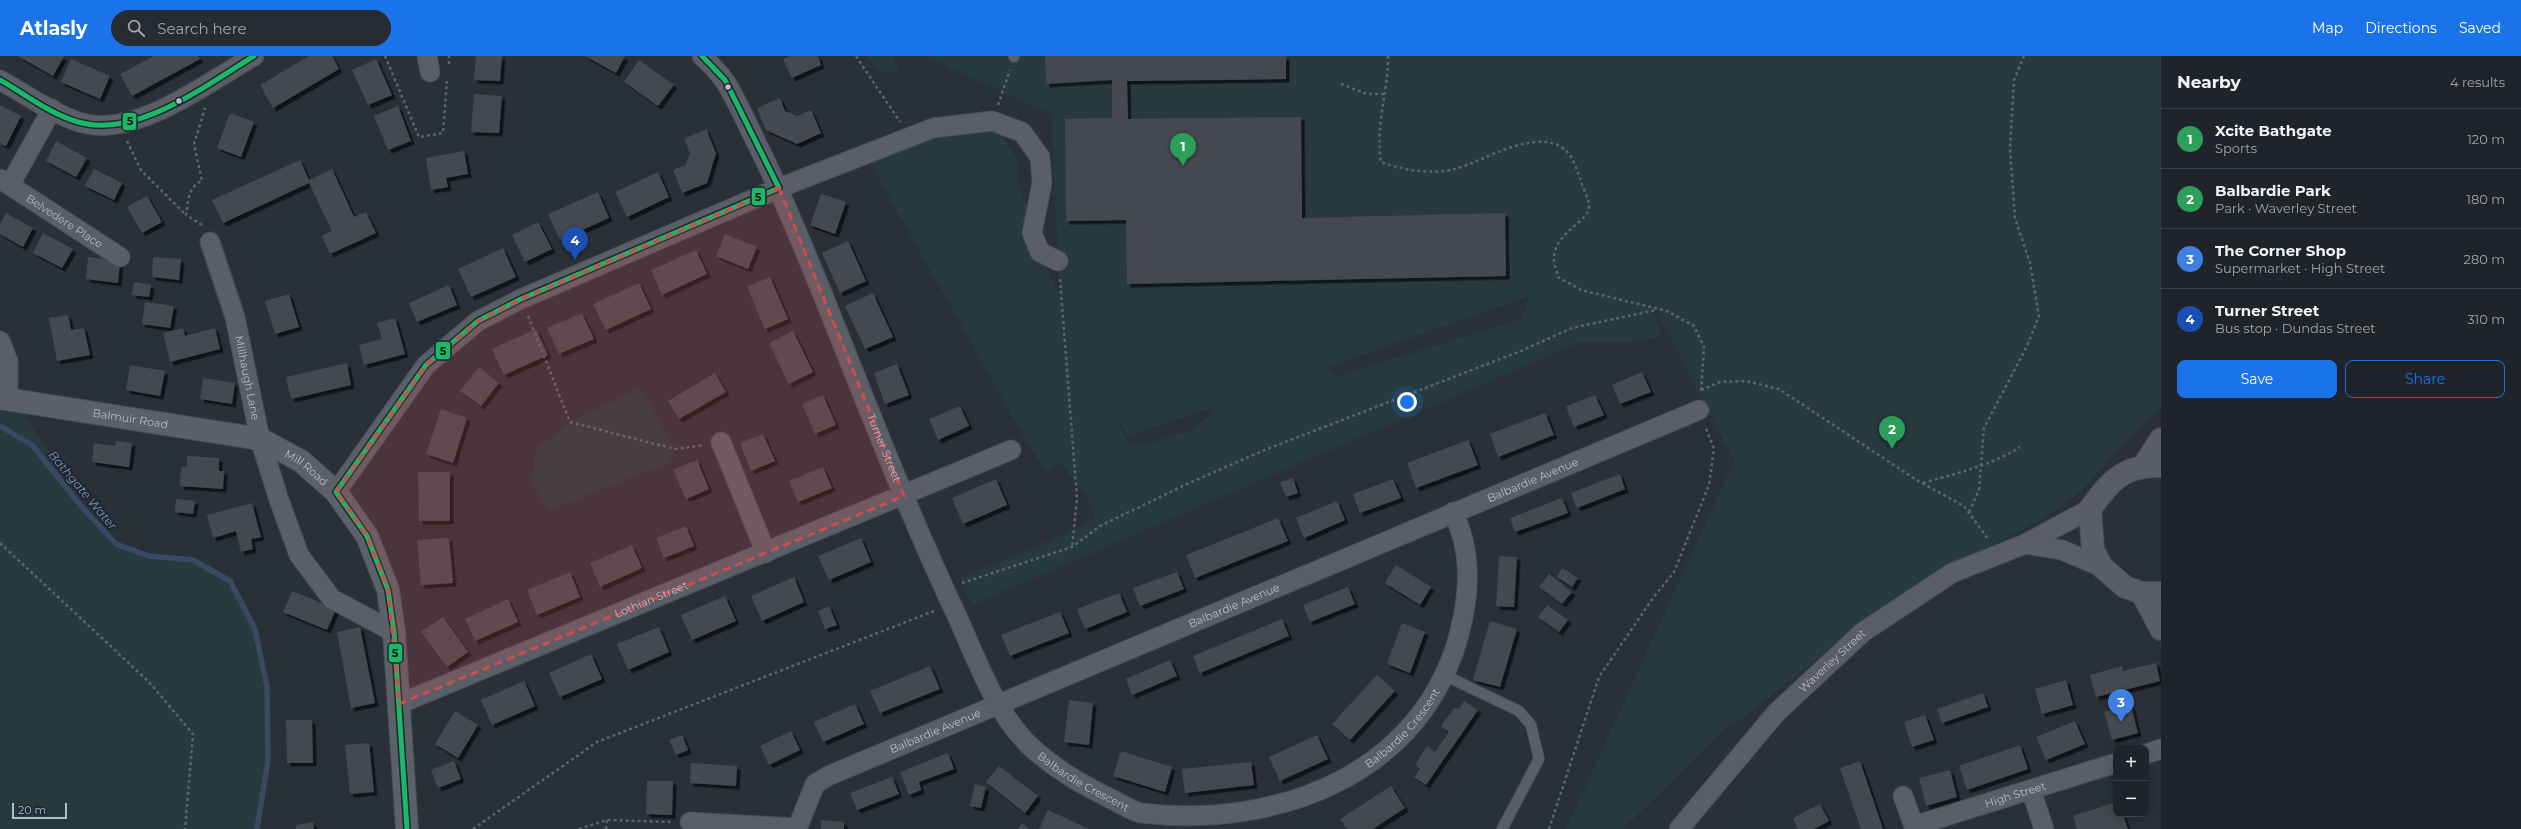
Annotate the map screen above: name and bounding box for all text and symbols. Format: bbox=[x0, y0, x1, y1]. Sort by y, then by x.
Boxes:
search box bbox=[111, 10, 391, 46]
text: Atlasly bbox=[20, 17, 87, 40]
icon: search bbox=[125, 17, 147, 39]
text: Search here bbox=[157, 19, 247, 38]
text: Map bbox=[2312, 19, 2343, 37]
text: Directions bbox=[2365, 19, 2437, 37]
text: Saved bbox=[2459, 19, 2501, 37]
text: Nearby bbox=[2177, 72, 2241, 92]
text: 4 results bbox=[2450, 74, 2505, 90]
unlabelled marker bbox=[723, 82, 733, 92]
unlabelled marker bbox=[174, 96, 184, 106]
line badge: 5 bbox=[122, 112, 137, 131]
text: 5 bbox=[127, 114, 134, 128]
text: Xcite Bathgate bbox=[2215, 121, 2332, 140]
text: 1 bbox=[2187, 131, 2193, 147]
text: 120 m bbox=[2467, 131, 2505, 147]
pin: 1 bbox=[1170, 133, 1196, 166]
text: Sports bbox=[2215, 140, 2257, 156]
text: Balbardie Park bbox=[2215, 181, 2331, 200]
line badge: 5 bbox=[751, 187, 766, 206]
text: 5 bbox=[755, 190, 762, 204]
street label: Belvedere Place bbox=[24, 191, 106, 251]
text: 2 bbox=[2186, 191, 2194, 207]
text: 180 m bbox=[2466, 191, 2505, 207]
text: Park · Waverley Street bbox=[2215, 200, 2357, 216]
pin: 4 bbox=[562, 227, 588, 260]
text: The Corner Shop bbox=[2215, 241, 2346, 260]
text: 3 bbox=[2186, 251, 2194, 267]
text: 280 m bbox=[2464, 251, 2505, 267]
text: Supermarket · High Street bbox=[2215, 260, 2385, 276]
text: Turner Street bbox=[2215, 301, 2319, 320]
text: 4 bbox=[2186, 311, 2194, 327]
text: 310 m bbox=[2467, 311, 2505, 327]
text: Bus stop · Dundas Street bbox=[2215, 320, 2376, 336]
street label: Millhaugh Lane bbox=[232, 334, 263, 421]
line badge: 5 bbox=[435, 341, 451, 360]
text: 5 bbox=[440, 344, 447, 358]
button: Save bbox=[2177, 360, 2337, 398]
button: Share bbox=[2345, 360, 2505, 398]
your location bbox=[1397, 392, 1417, 412]
street label: Balmuir Road bbox=[92, 406, 169, 431]
street label: Turner Street bbox=[864, 411, 905, 485]
pin: 2 bbox=[1879, 416, 1905, 449]
water label: Bathgate Water bbox=[45, 447, 121, 533]
street label: Mill Road bbox=[282, 447, 331, 489]
street label: Balbardie Avenue bbox=[1485, 454, 1581, 505]
street label: Lothian Street bbox=[612, 578, 690, 621]
street label: Balbardie Avenue bbox=[1186, 580, 1282, 631]
street label: Waverley Street bbox=[1796, 626, 1869, 695]
line badge: 5 bbox=[388, 643, 403, 663]
text: 5 bbox=[392, 646, 399, 660]
street label: Balbardie Crescent bbox=[1362, 685, 1443, 771]
pin: 3 bbox=[2108, 689, 2134, 722]
street label: Balbardie Avenue bbox=[888, 705, 983, 756]
map controls bbox=[2113, 745, 2149, 817]
button: + bbox=[2113, 745, 2149, 781]
street label: Balbardie Crescent bbox=[1035, 749, 1132, 815]
street label: High Street bbox=[1983, 778, 2048, 811]
button: − bbox=[2113, 781, 2149, 817]
scale bar bbox=[12, 801, 67, 820]
text: 20 m bbox=[18, 803, 46, 817]

